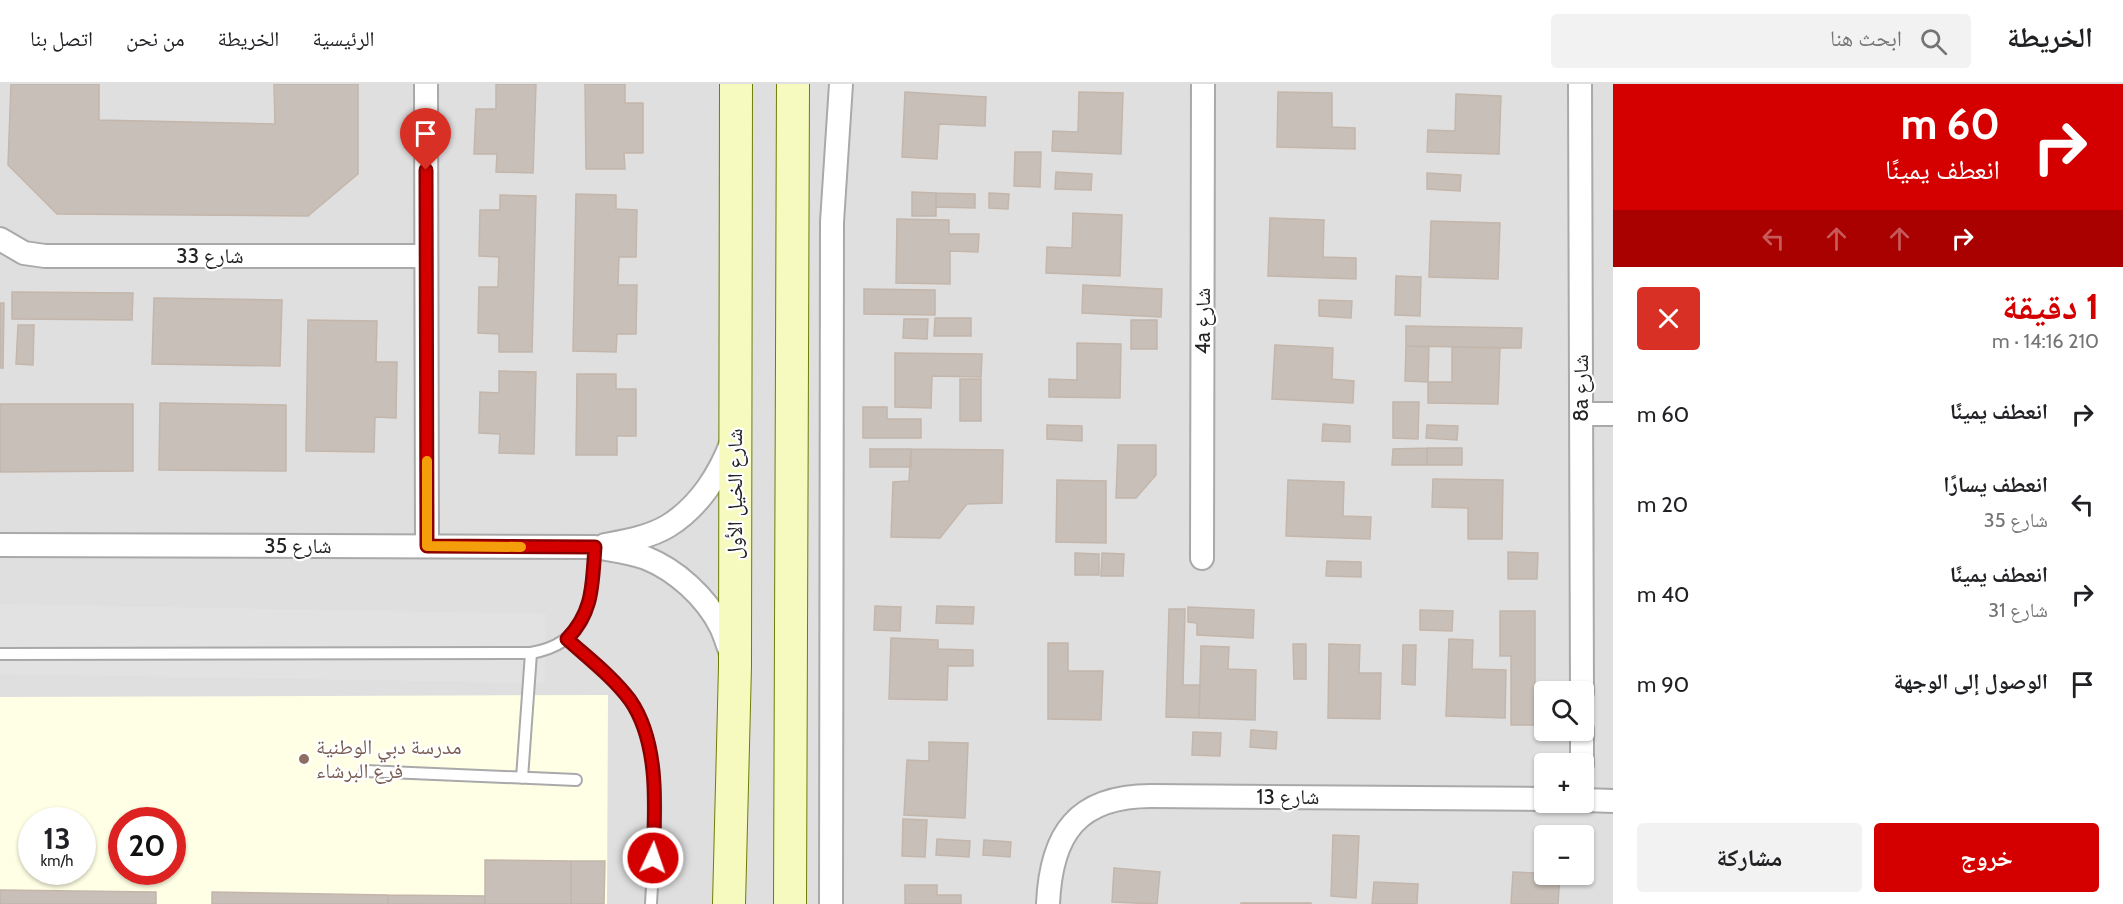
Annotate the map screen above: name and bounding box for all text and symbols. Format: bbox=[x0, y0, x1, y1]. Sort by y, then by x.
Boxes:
search box bbox=[1551, 14, 1971, 68]
text: الخريطة bbox=[2007, 20, 2093, 54]
text: ابحث هنا bbox=[1830, 25, 1902, 52]
icon: search bbox=[1917, 25, 1950, 58]
text: اتصل بنا bbox=[30, 26, 93, 51]
text: من نحن bbox=[126, 26, 185, 51]
text: الخريطة bbox=[218, 26, 279, 51]
text: الرئيسية bbox=[312, 26, 375, 51]
text: 60 m bbox=[1901, 98, 2000, 150]
pin bbox=[400, 108, 451, 170]
icon: right bbox=[2021, 108, 2099, 186]
icon: arrive bbox=[409, 117, 442, 150]
text: انعطف يمينًا bbox=[1885, 153, 2000, 186]
icon: left bbox=[1757, 222, 1790, 255]
icon: ahead bbox=[1820, 222, 1853, 255]
icon: ahead bbox=[1883, 222, 1916, 255]
icon: right bbox=[1946, 222, 1979, 255]
street label: شارع 33 bbox=[176, 243, 244, 269]
text: 1 دقيقة bbox=[2002, 284, 2099, 328]
button: close bbox=[1637, 287, 1700, 350]
street label: 4a شارع bbox=[1190, 288, 1216, 354]
text: 210 m · 14:16 bbox=[1992, 329, 2099, 353]
street label: 8a شارع bbox=[1568, 354, 1594, 422]
text: انعطف يمينًا bbox=[1950, 398, 2048, 425]
icon: right bbox=[2066, 398, 2099, 431]
text: 60 m bbox=[1637, 401, 1689, 428]
street label: شارع الخيل الأول bbox=[722, 429, 748, 559]
text: انعطف يسارًا bbox=[1943, 471, 2048, 498]
icon: left bbox=[2066, 488, 2099, 521]
text: 20 m bbox=[1637, 491, 1688, 518]
text: شارع 35 bbox=[1984, 508, 2048, 532]
street label: شارع 35 bbox=[264, 533, 332, 559]
text: انعطف يمينًا bbox=[1950, 561, 2048, 588]
icon: right bbox=[2066, 578, 2099, 611]
text: 40 m bbox=[1637, 581, 1689, 608]
text: شارع 31 bbox=[1988, 598, 2048, 622]
text: الوصول إلى الوجهة bbox=[1893, 668, 2048, 695]
icon: arrive bbox=[2066, 668, 2099, 701]
text: 90 m bbox=[1637, 671, 1689, 698]
map controls bbox=[1534, 681, 1594, 885]
button: search bbox=[1534, 681, 1594, 741]
place label: مدرسة دبي الوطنية فرع البرشاء bbox=[316, 734, 462, 784]
marker: مدرسة دبي الوطنية فرع البرشاء bbox=[297, 752, 311, 766]
button: + bbox=[1534, 753, 1594, 813]
street label: شارع 13 bbox=[1257, 784, 1319, 810]
speed limit sign: 20 bbox=[108, 807, 186, 885]
text: 13 bbox=[43, 820, 71, 857]
button: مشاركة bbox=[1637, 823, 1862, 892]
button: خروج bbox=[1874, 823, 2099, 892]
button: − bbox=[1534, 825, 1594, 885]
position arrow bbox=[621, 826, 685, 890]
text: km/h bbox=[41, 852, 73, 870]

